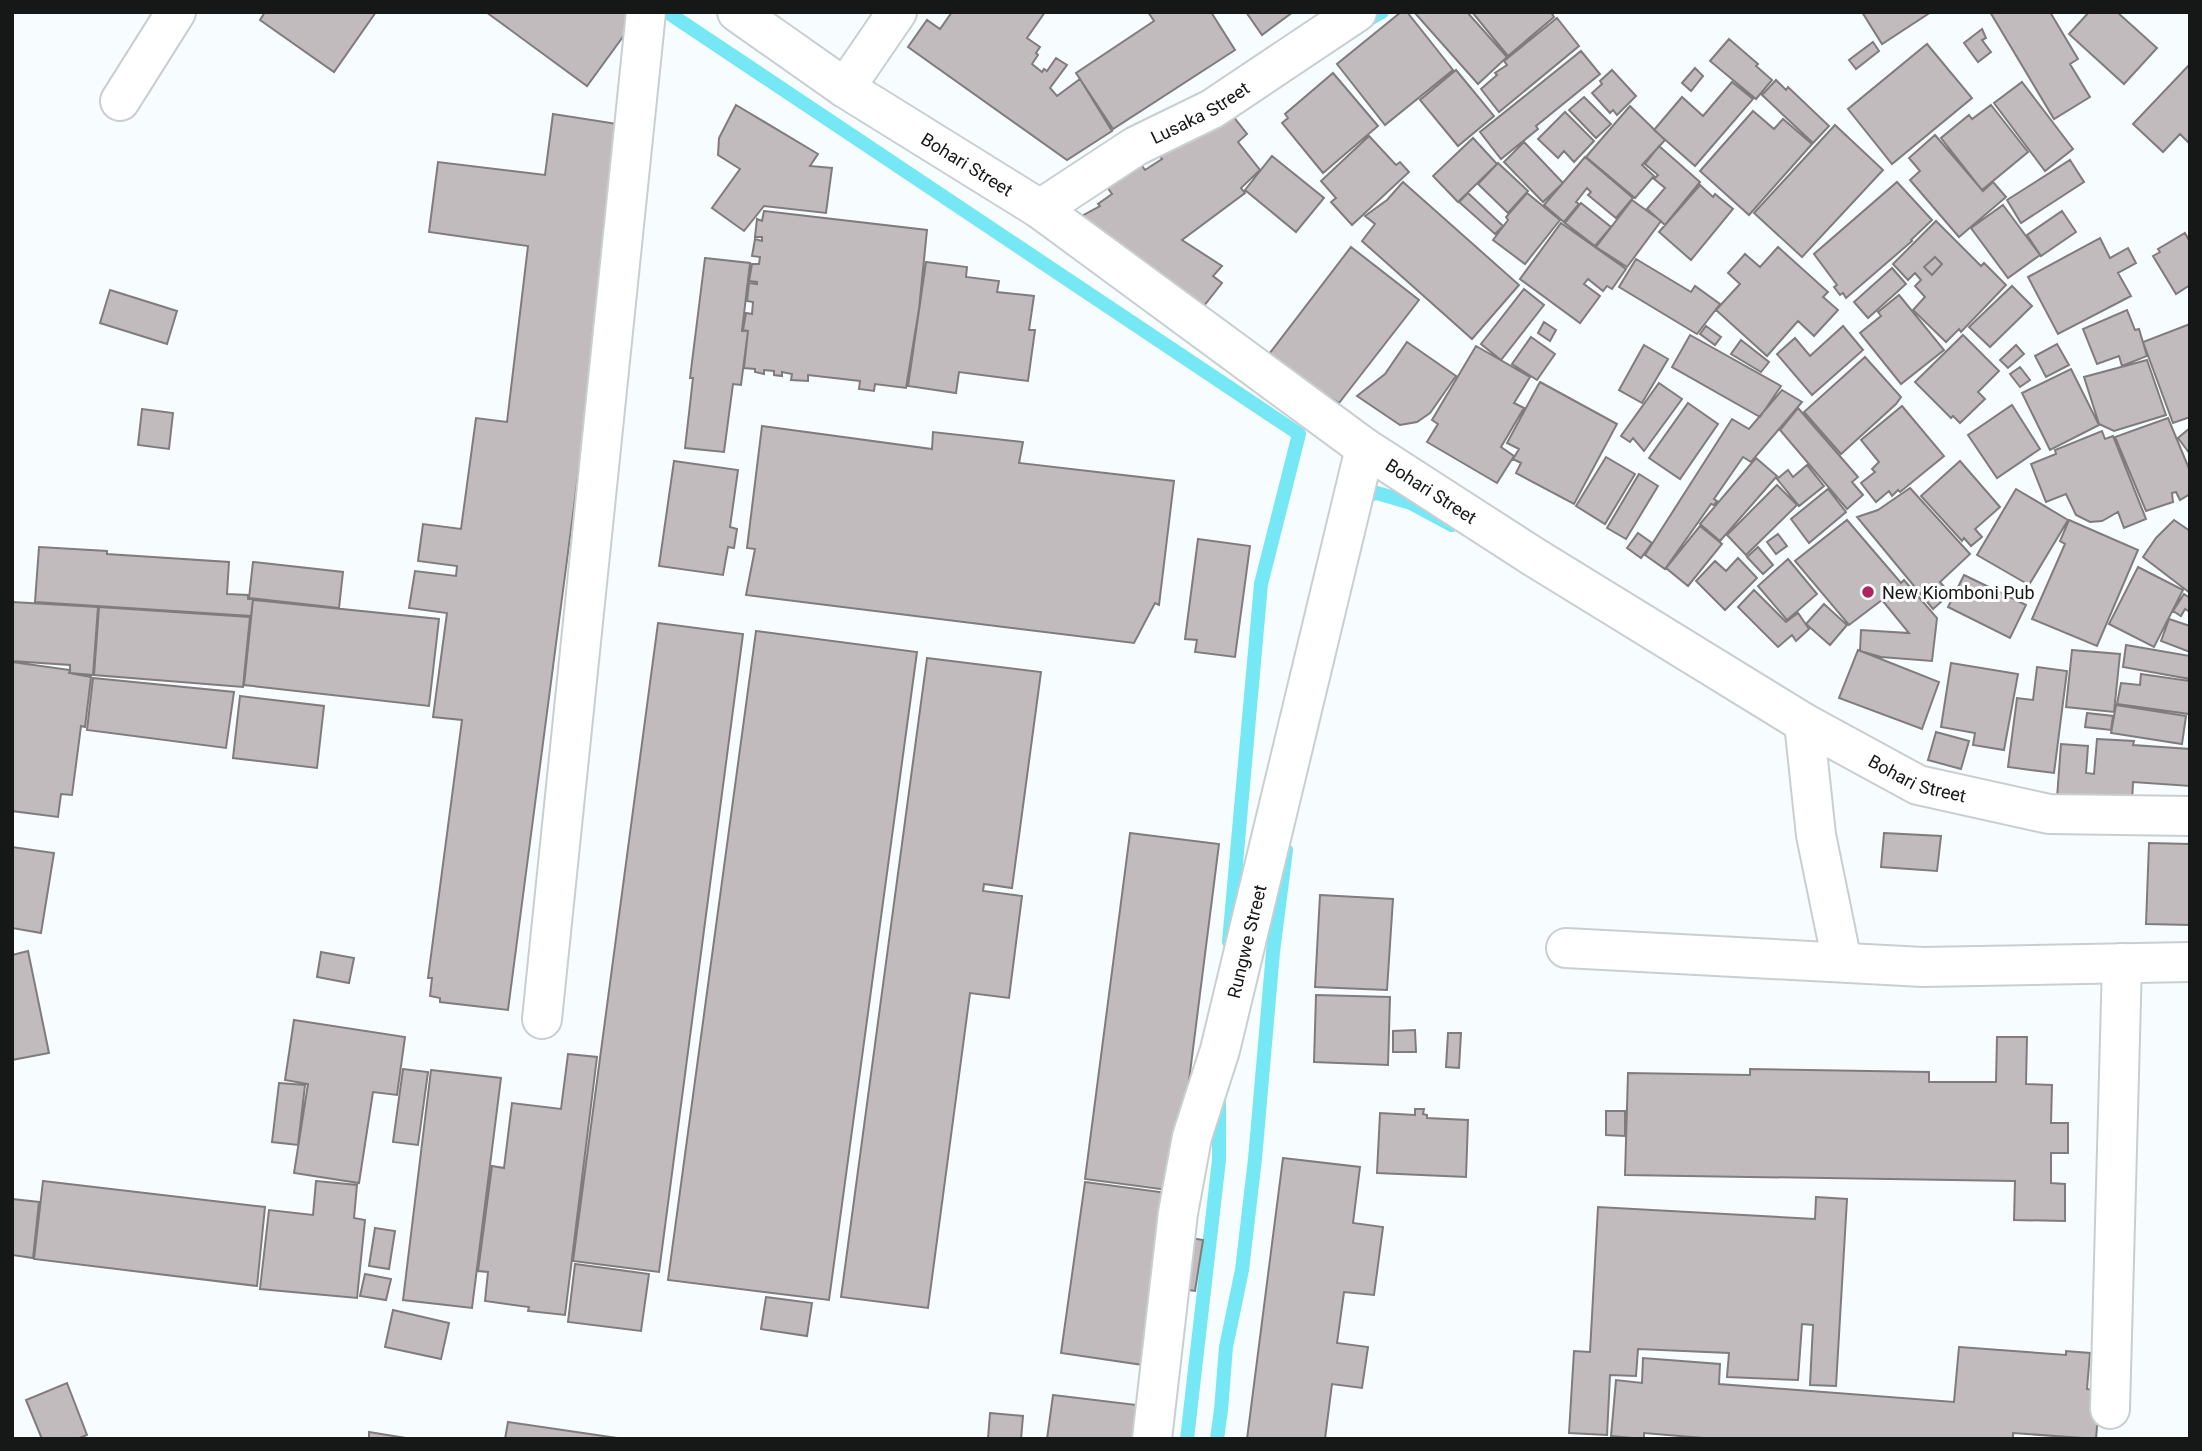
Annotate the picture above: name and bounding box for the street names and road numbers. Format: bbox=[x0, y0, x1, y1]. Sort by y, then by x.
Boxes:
street label: Lusaka Street bbox=[1147, 77, 1253, 148]
street label: Bohari Street bbox=[918, 128, 1017, 200]
street label: Bohari Street bbox=[1382, 454, 1481, 528]
street label: Bohari Street bbox=[1865, 750, 1968, 806]
street label: Rungwe Street bbox=[1222, 882, 1270, 1000]

